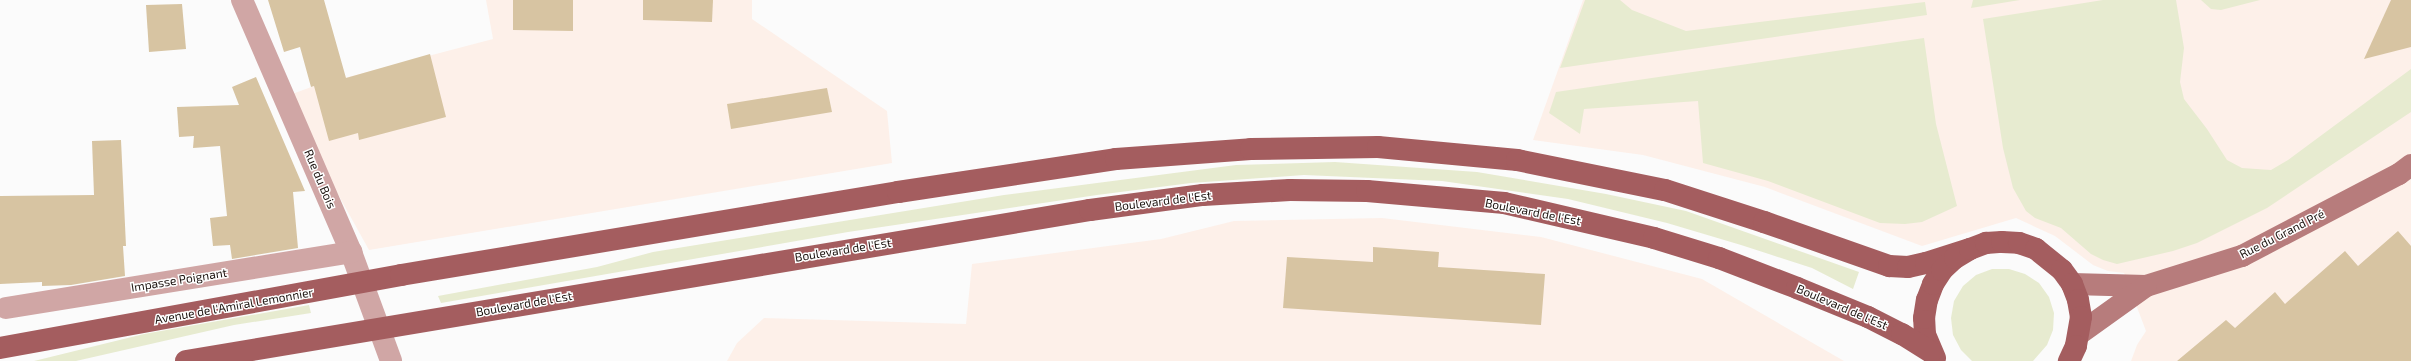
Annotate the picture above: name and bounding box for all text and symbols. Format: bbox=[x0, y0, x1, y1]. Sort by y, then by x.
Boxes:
street label: Rue du Bois bbox=[301, 147, 339, 211]
street label: Boulevard de l'Est bbox=[1114, 188, 1212, 214]
street label: Boulevard de l'Est bbox=[1484, 196, 1582, 228]
street label: Rue du Grand Pré bbox=[2237, 206, 2327, 262]
street label: Boulevard de l'Est bbox=[794, 235, 892, 265]
street label: Impasse Poignant bbox=[130, 265, 228, 295]
street label: Boulevard de l'Est bbox=[1794, 281, 1890, 333]
street label: Avenue de l'Amiral Lemonnier bbox=[153, 285, 315, 327]
street label: Boulevard de l'Est bbox=[475, 288, 573, 320]

